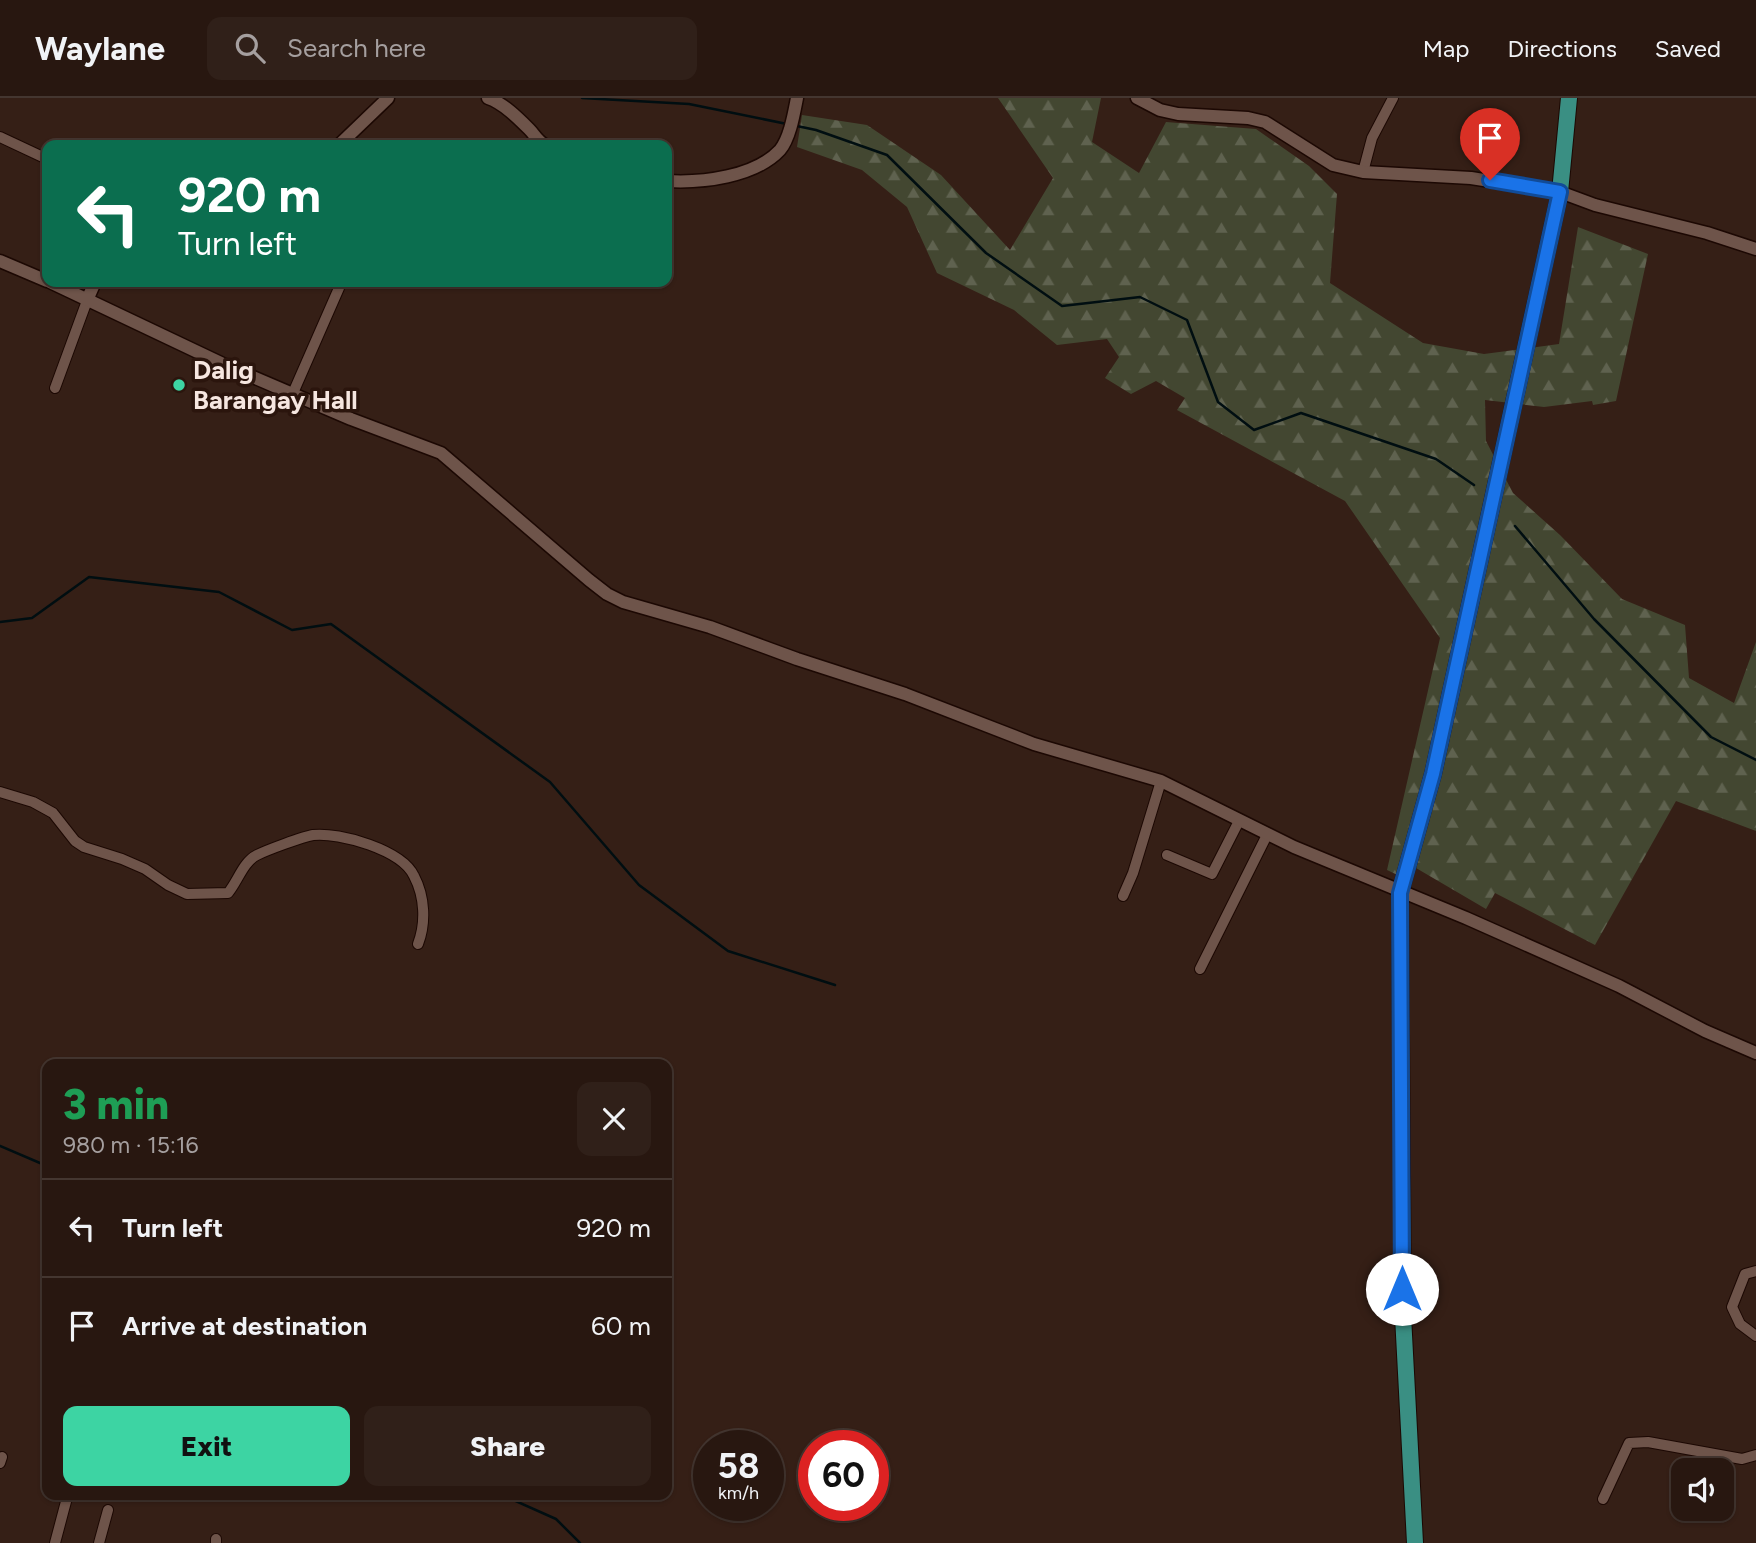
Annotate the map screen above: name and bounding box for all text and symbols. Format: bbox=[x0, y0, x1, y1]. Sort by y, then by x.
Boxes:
search box bbox=[207, 17, 697, 80]
text: Waylane bbox=[35, 29, 165, 68]
icon: search bbox=[231, 29, 269, 67]
text: Search here bbox=[287, 32, 426, 64]
text: Map bbox=[1423, 34, 1469, 63]
text: Directions bbox=[1507, 34, 1617, 63]
text: Saved bbox=[1655, 34, 1721, 63]
pin bbox=[1460, 108, 1520, 180]
icon: arrive bbox=[1471, 119, 1509, 157]
text: 920 m bbox=[178, 165, 321, 224]
icon: left bbox=[63, 168, 154, 259]
text: Turn left bbox=[178, 225, 297, 263]
place label: Dalig Barangay Hall bbox=[193, 354, 358, 416]
marker: Dalig Barangay Hall bbox=[171, 377, 187, 393]
text: 3 min bbox=[63, 1079, 169, 1130]
button: close bbox=[577, 1082, 651, 1156]
text: 980 m · 15:16 bbox=[63, 1131, 198, 1159]
icon: left bbox=[63, 1209, 101, 1247]
text: Turn left bbox=[122, 1212, 223, 1244]
text: 920 m bbox=[577, 1212, 651, 1244]
position arrow bbox=[1365, 1252, 1439, 1326]
icon: arrive bbox=[63, 1307, 101, 1345]
text: Arrive at destination bbox=[122, 1310, 367, 1342]
text: 60 m bbox=[591, 1310, 651, 1342]
button: Exit bbox=[63, 1406, 350, 1486]
button: Share bbox=[364, 1406, 651, 1486]
speed limit sign: 60 bbox=[798, 1430, 889, 1521]
text: 58 bbox=[718, 1445, 759, 1487]
map controls bbox=[1671, 1458, 1734, 1521]
button: sound bbox=[1671, 1458, 1734, 1521]
text: km/h bbox=[718, 1482, 759, 1504]

